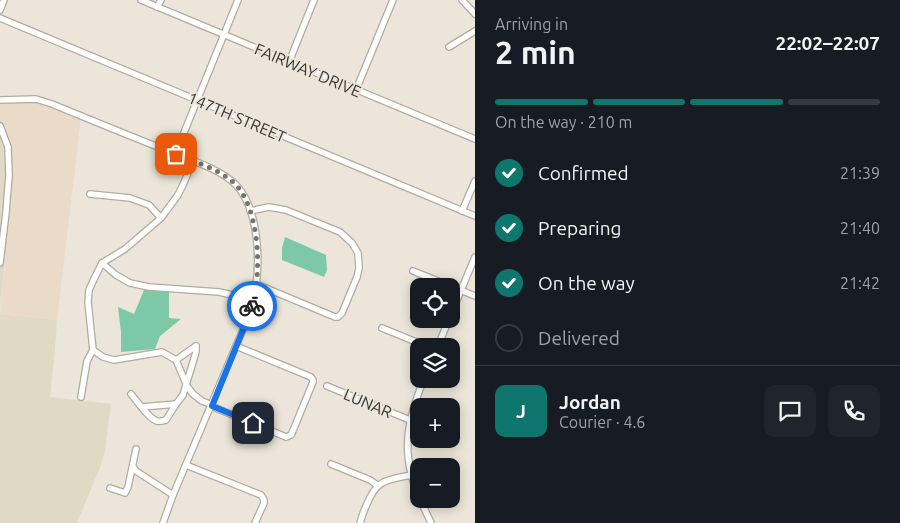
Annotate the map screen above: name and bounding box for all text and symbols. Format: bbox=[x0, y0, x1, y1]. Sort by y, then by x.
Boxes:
text: Arriving in bbox=[495, 15, 568, 33]
text: 22:02–22:07 bbox=[775, 32, 880, 54]
text: 2 min bbox=[495, 34, 576, 70]
street label: FAIRWAY DRIVE bbox=[252, 40, 364, 100]
street label: 147TH STREET bbox=[185, 88, 289, 146]
text: On the way · 210 m bbox=[495, 113, 632, 131]
pin bbox=[155, 133, 197, 175]
icon: bag bbox=[162, 140, 190, 168]
icon: check bbox=[495, 159, 523, 187]
text: Confirmed bbox=[538, 162, 629, 184]
text: 21:39 bbox=[840, 164, 880, 182]
icon: check bbox=[495, 214, 523, 242]
text: Preparing bbox=[538, 217, 622, 239]
text: 21:40 bbox=[840, 219, 880, 237]
icon: check bbox=[495, 269, 523, 297]
text: On the way bbox=[538, 272, 635, 294]
text: 21:42 bbox=[840, 274, 880, 292]
map controls bbox=[410, 278, 460, 508]
button: locate bbox=[410, 278, 460, 328]
courier bbox=[227, 281, 277, 331]
icon: bike bbox=[238, 292, 266, 320]
text: Delivered bbox=[538, 327, 620, 349]
button: layers bbox=[410, 338, 460, 388]
street label: LUNAR bbox=[341, 385, 395, 421]
button: chat bbox=[764, 385, 816, 437]
button: phone bbox=[828, 385, 880, 437]
text: Jordan bbox=[559, 391, 621, 413]
button: + bbox=[410, 398, 460, 448]
text: J bbox=[516, 400, 526, 422]
pin bbox=[232, 402, 274, 444]
icon: home bbox=[239, 409, 267, 437]
text: Courier · 4.6 bbox=[559, 413, 645, 431]
button: − bbox=[410, 458, 460, 508]

